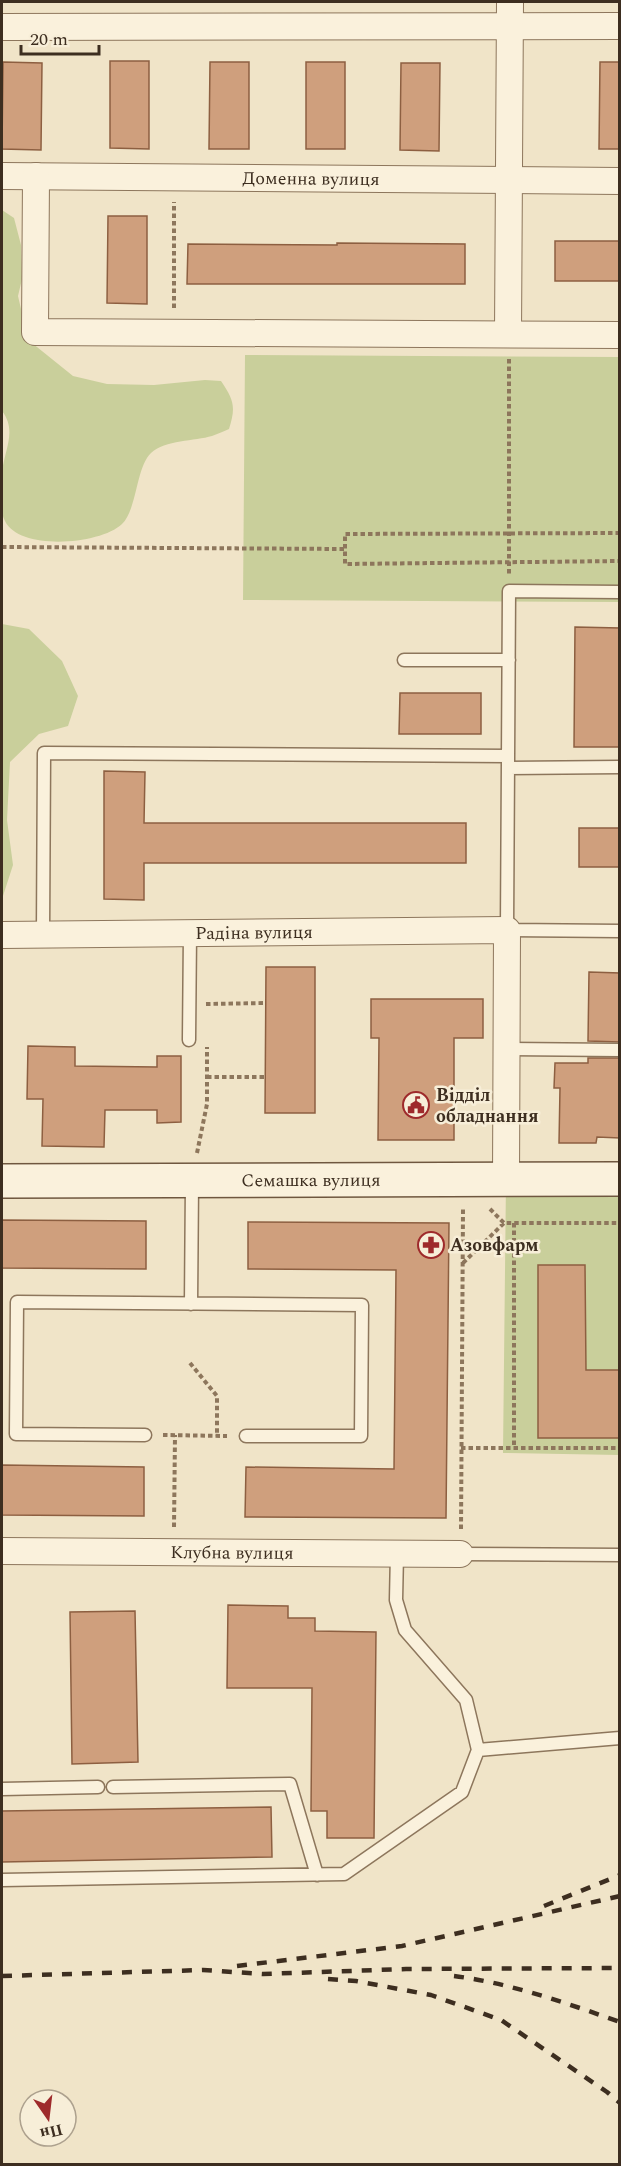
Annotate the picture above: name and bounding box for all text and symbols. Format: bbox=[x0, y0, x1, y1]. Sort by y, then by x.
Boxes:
scale bar bbox=[21, 18, 99, 56]
text: 20 m bbox=[30, 26, 68, 53]
street label: Доменна вулиця bbox=[242, 164, 380, 193]
street label: Радіна вулиця bbox=[195, 918, 313, 947]
place label: Відділ обладнання bbox=[436, 1082, 539, 1130]
public building icon: Відділ обладнання bbox=[401, 1090, 431, 1120]
street label: Семашка вулиця bbox=[241, 1166, 381, 1194]
pharmacy icon: Азовфарм bbox=[416, 1230, 446, 1260]
place label: Азовфарм bbox=[450, 1232, 539, 1259]
street label: Клубна вулиця bbox=[170, 1539, 294, 1566]
north arrow bbox=[18, 2088, 78, 2148]
text: Пн bbox=[37, 2117, 65, 2146]

